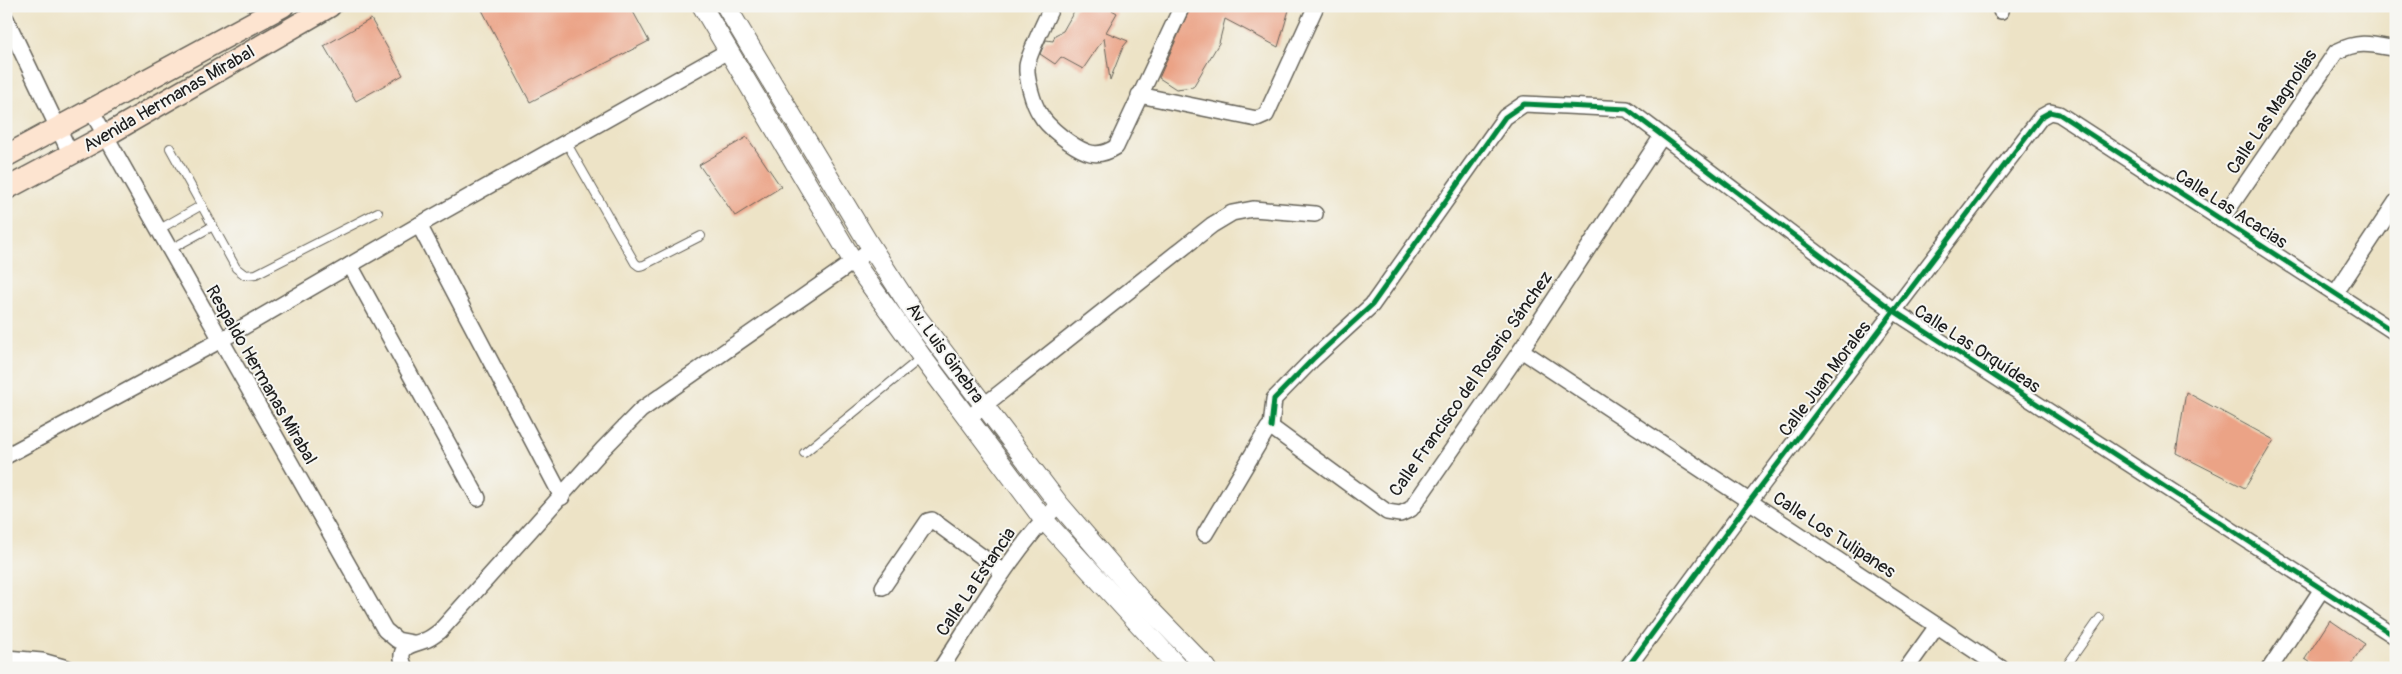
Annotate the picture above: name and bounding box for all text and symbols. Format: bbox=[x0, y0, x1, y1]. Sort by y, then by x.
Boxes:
street label: Avenida Hermanas Mirabal bbox=[79, 40, 259, 158]
street label: Calle Las Magnolias bbox=[2222, 45, 2322, 179]
street label: Calle Las Acacias bbox=[2171, 164, 2291, 254]
street label: Calle Francisco del Rosario Sánchez bbox=[1384, 267, 1558, 501]
street label: Respaldo Hermanas Mirabal bbox=[200, 281, 322, 469]
street label: Av. Luis Ginebra bbox=[901, 298, 989, 408]
street label: Calle Las Orquídeas bbox=[1910, 300, 2044, 398]
street label: Calle Juan Morales bbox=[1774, 317, 1876, 441]
street label: Calle Los Tulipanes bbox=[1768, 487, 1900, 583]
street label: Calle La Estancia bbox=[931, 523, 1021, 641]

